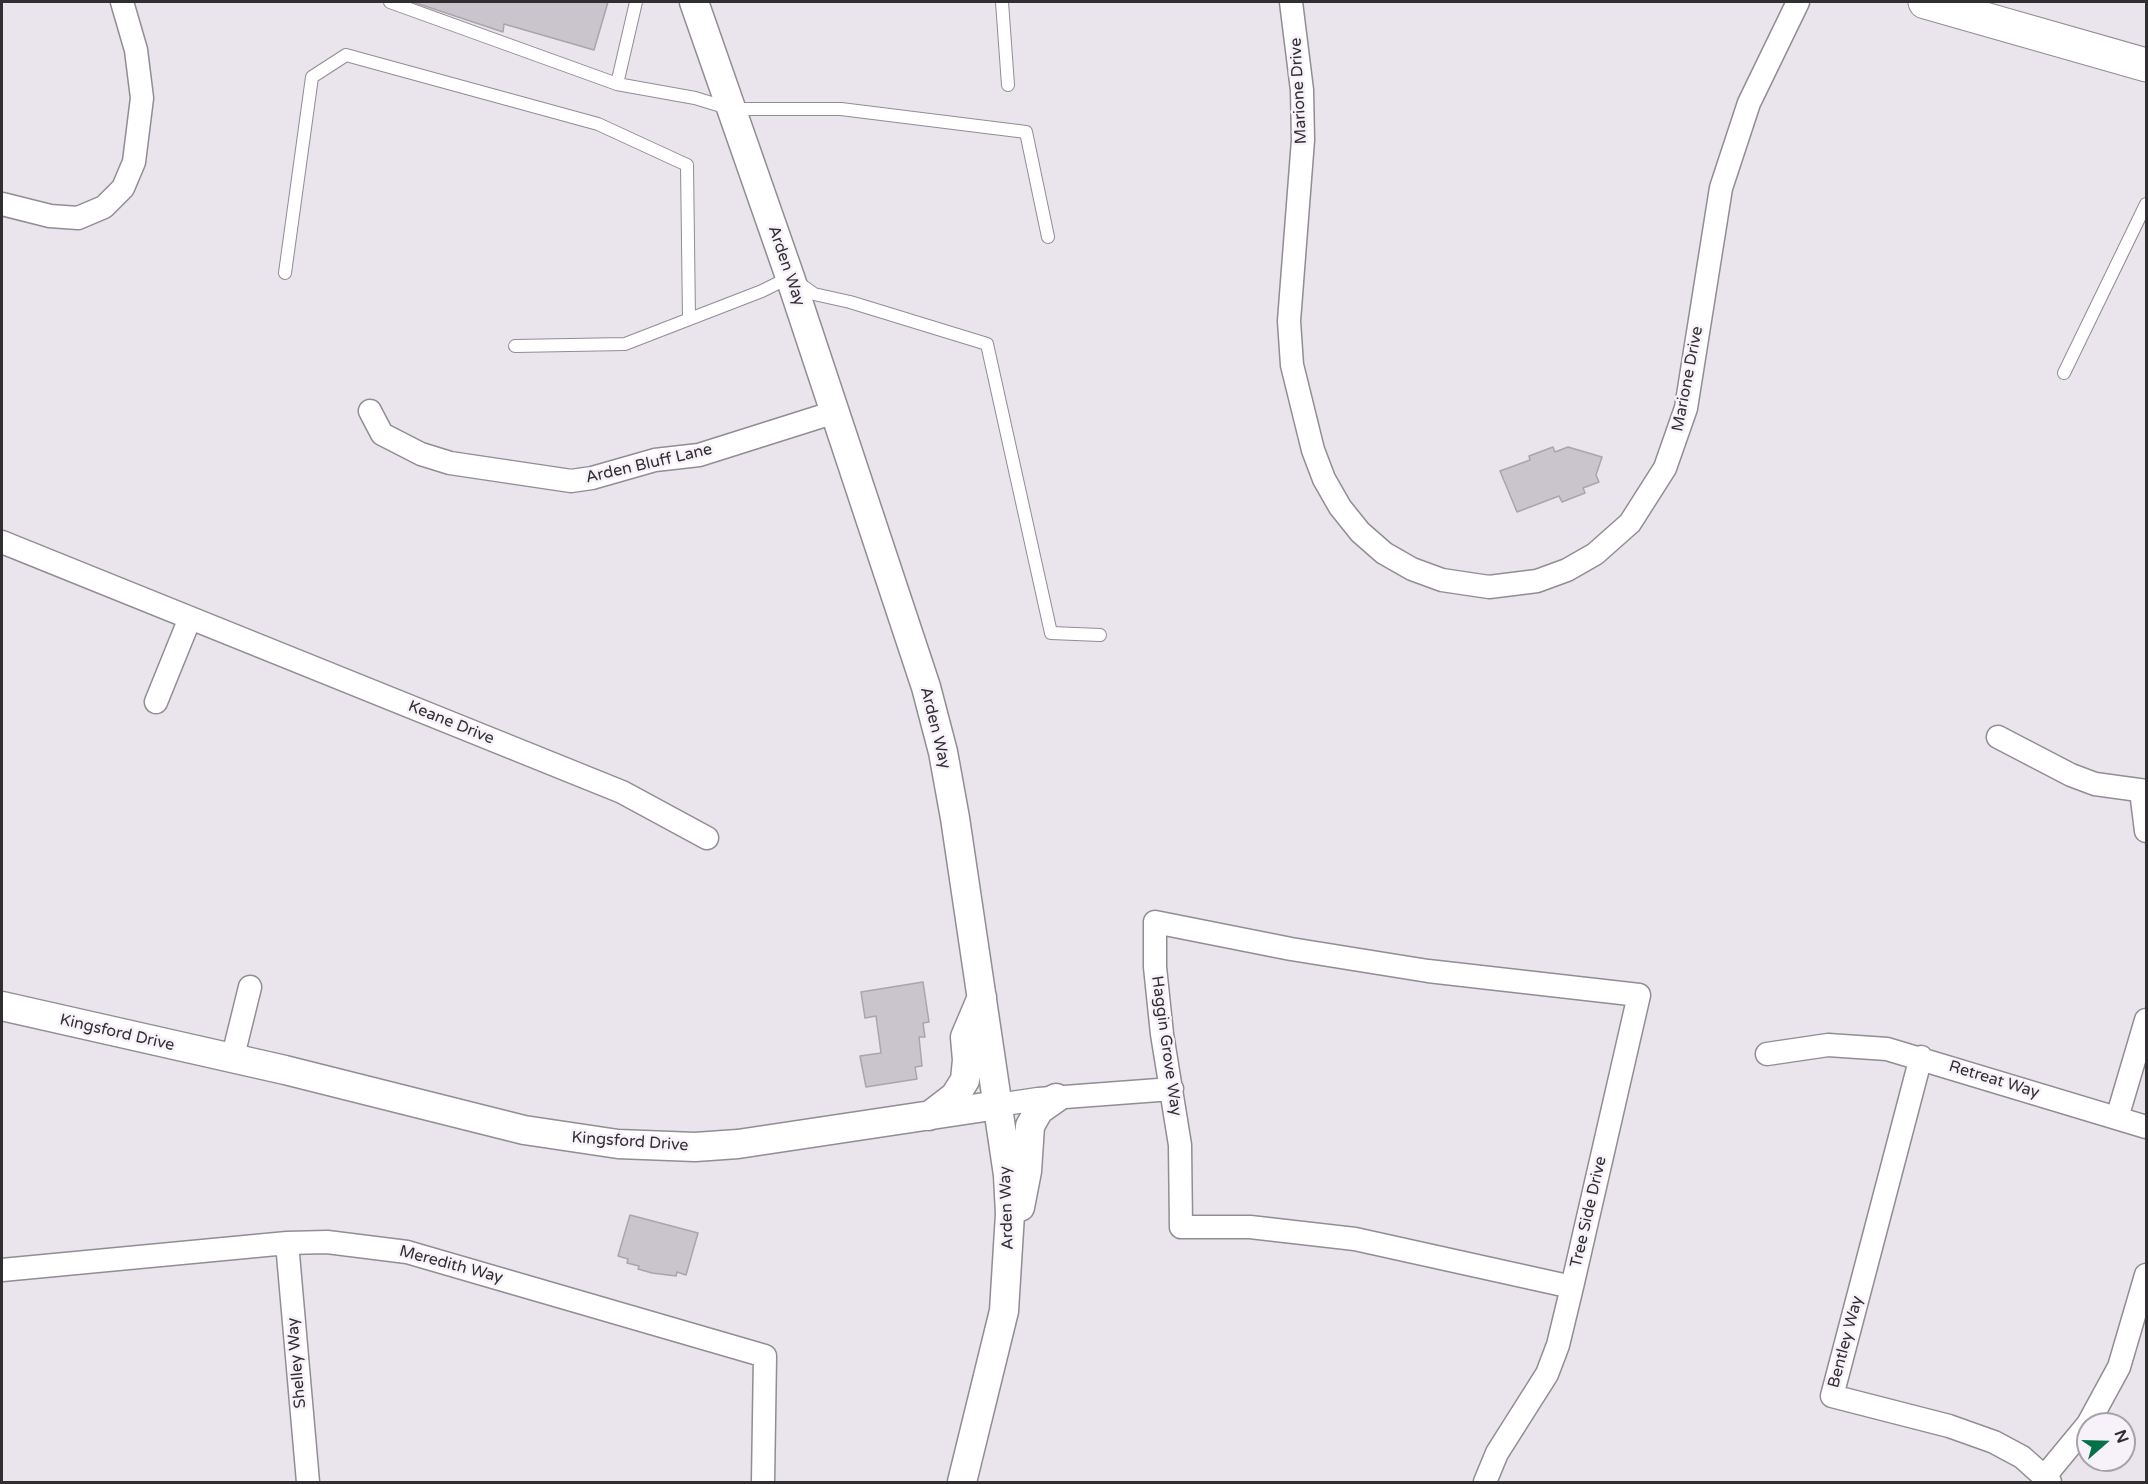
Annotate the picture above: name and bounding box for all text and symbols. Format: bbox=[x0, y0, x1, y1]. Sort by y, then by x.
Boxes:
street label: Marione Drive bbox=[1287, 37, 1311, 145]
street label: Arden Way bbox=[763, 223, 809, 309]
street label: Marione Drive bbox=[1668, 325, 1708, 433]
street label: Arden Bluff Lane bbox=[584, 440, 714, 488]
street label: Arden Way bbox=[916, 685, 954, 771]
street label: Keane Drive bbox=[405, 697, 497, 749]
street label: Haggin Grove Way bbox=[1147, 975, 1185, 1117]
street label: Kingsford Drive bbox=[58, 1010, 176, 1056]
street label: Retreat Way bbox=[1946, 1057, 2042, 1103]
street label: Kingsford Drive bbox=[571, 1128, 689, 1156]
street label: Tree Side Drive bbox=[1567, 1155, 1611, 1269]
street label: Arden Way bbox=[996, 1166, 1018, 1250]
street label: Meredith Way bbox=[397, 1242, 505, 1288]
street label: Bentley Way bbox=[1825, 1294, 1867, 1390]
street label: Shelley Way bbox=[283, 1317, 311, 1409]
north arrow bbox=[2076, 1412, 2136, 1472]
text: N bbox=[2109, 1427, 2133, 1446]

